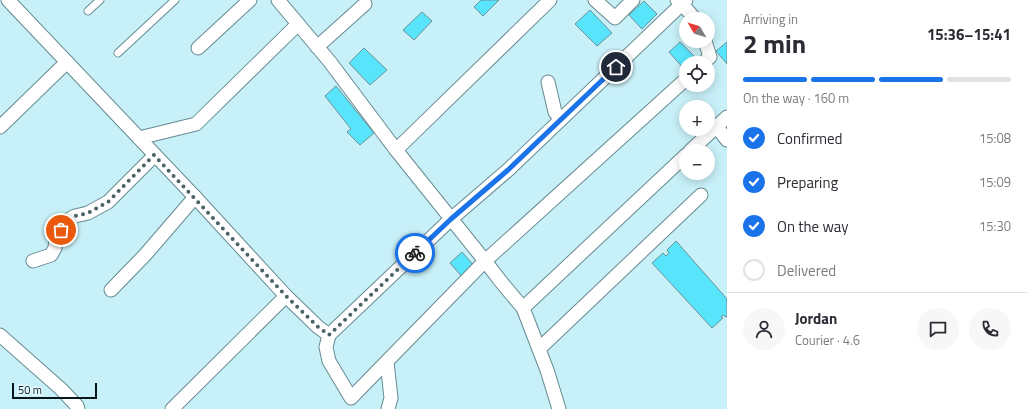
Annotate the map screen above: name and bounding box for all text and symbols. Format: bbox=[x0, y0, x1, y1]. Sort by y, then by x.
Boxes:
text: Arriving in bbox=[743, 9, 798, 29]
north arrow bbox=[679, 12, 715, 48]
map controls bbox=[679, 12, 715, 180]
text: 15:36–15:41 bbox=[927, 23, 1011, 46]
text: 2 min bbox=[743, 24, 806, 63]
pin bbox=[599, 50, 633, 84]
icon: home bbox=[605, 56, 627, 78]
button: locate bbox=[679, 56, 715, 92]
text: On the way · 160 m bbox=[743, 88, 849, 108]
button: + bbox=[679, 100, 715, 136]
icon: check bbox=[743, 127, 765, 149]
text: Confirmed bbox=[777, 127, 842, 150]
text: 15:08 bbox=[979, 128, 1011, 148]
button: − bbox=[679, 144, 715, 180]
icon: check bbox=[743, 171, 765, 193]
text: Preparing bbox=[777, 171, 838, 194]
text: 15:09 bbox=[979, 172, 1011, 192]
pin bbox=[44, 213, 78, 247]
icon: check bbox=[743, 215, 765, 237]
text: On the way bbox=[777, 215, 849, 238]
text: 15:30 bbox=[979, 216, 1011, 236]
icon: bag bbox=[50, 219, 72, 241]
courier bbox=[395, 233, 435, 273]
icon: bike bbox=[404, 242, 426, 264]
text: Delivered bbox=[777, 259, 836, 282]
text: Jordan bbox=[795, 307, 837, 330]
button: person bbox=[743, 308, 785, 350]
button: chat bbox=[917, 308, 959, 350]
button: phone bbox=[969, 308, 1011, 350]
text: Courier · 4.6 bbox=[795, 330, 860, 350]
scale bar bbox=[12, 381, 97, 400]
text: 50 m bbox=[18, 382, 42, 398]

